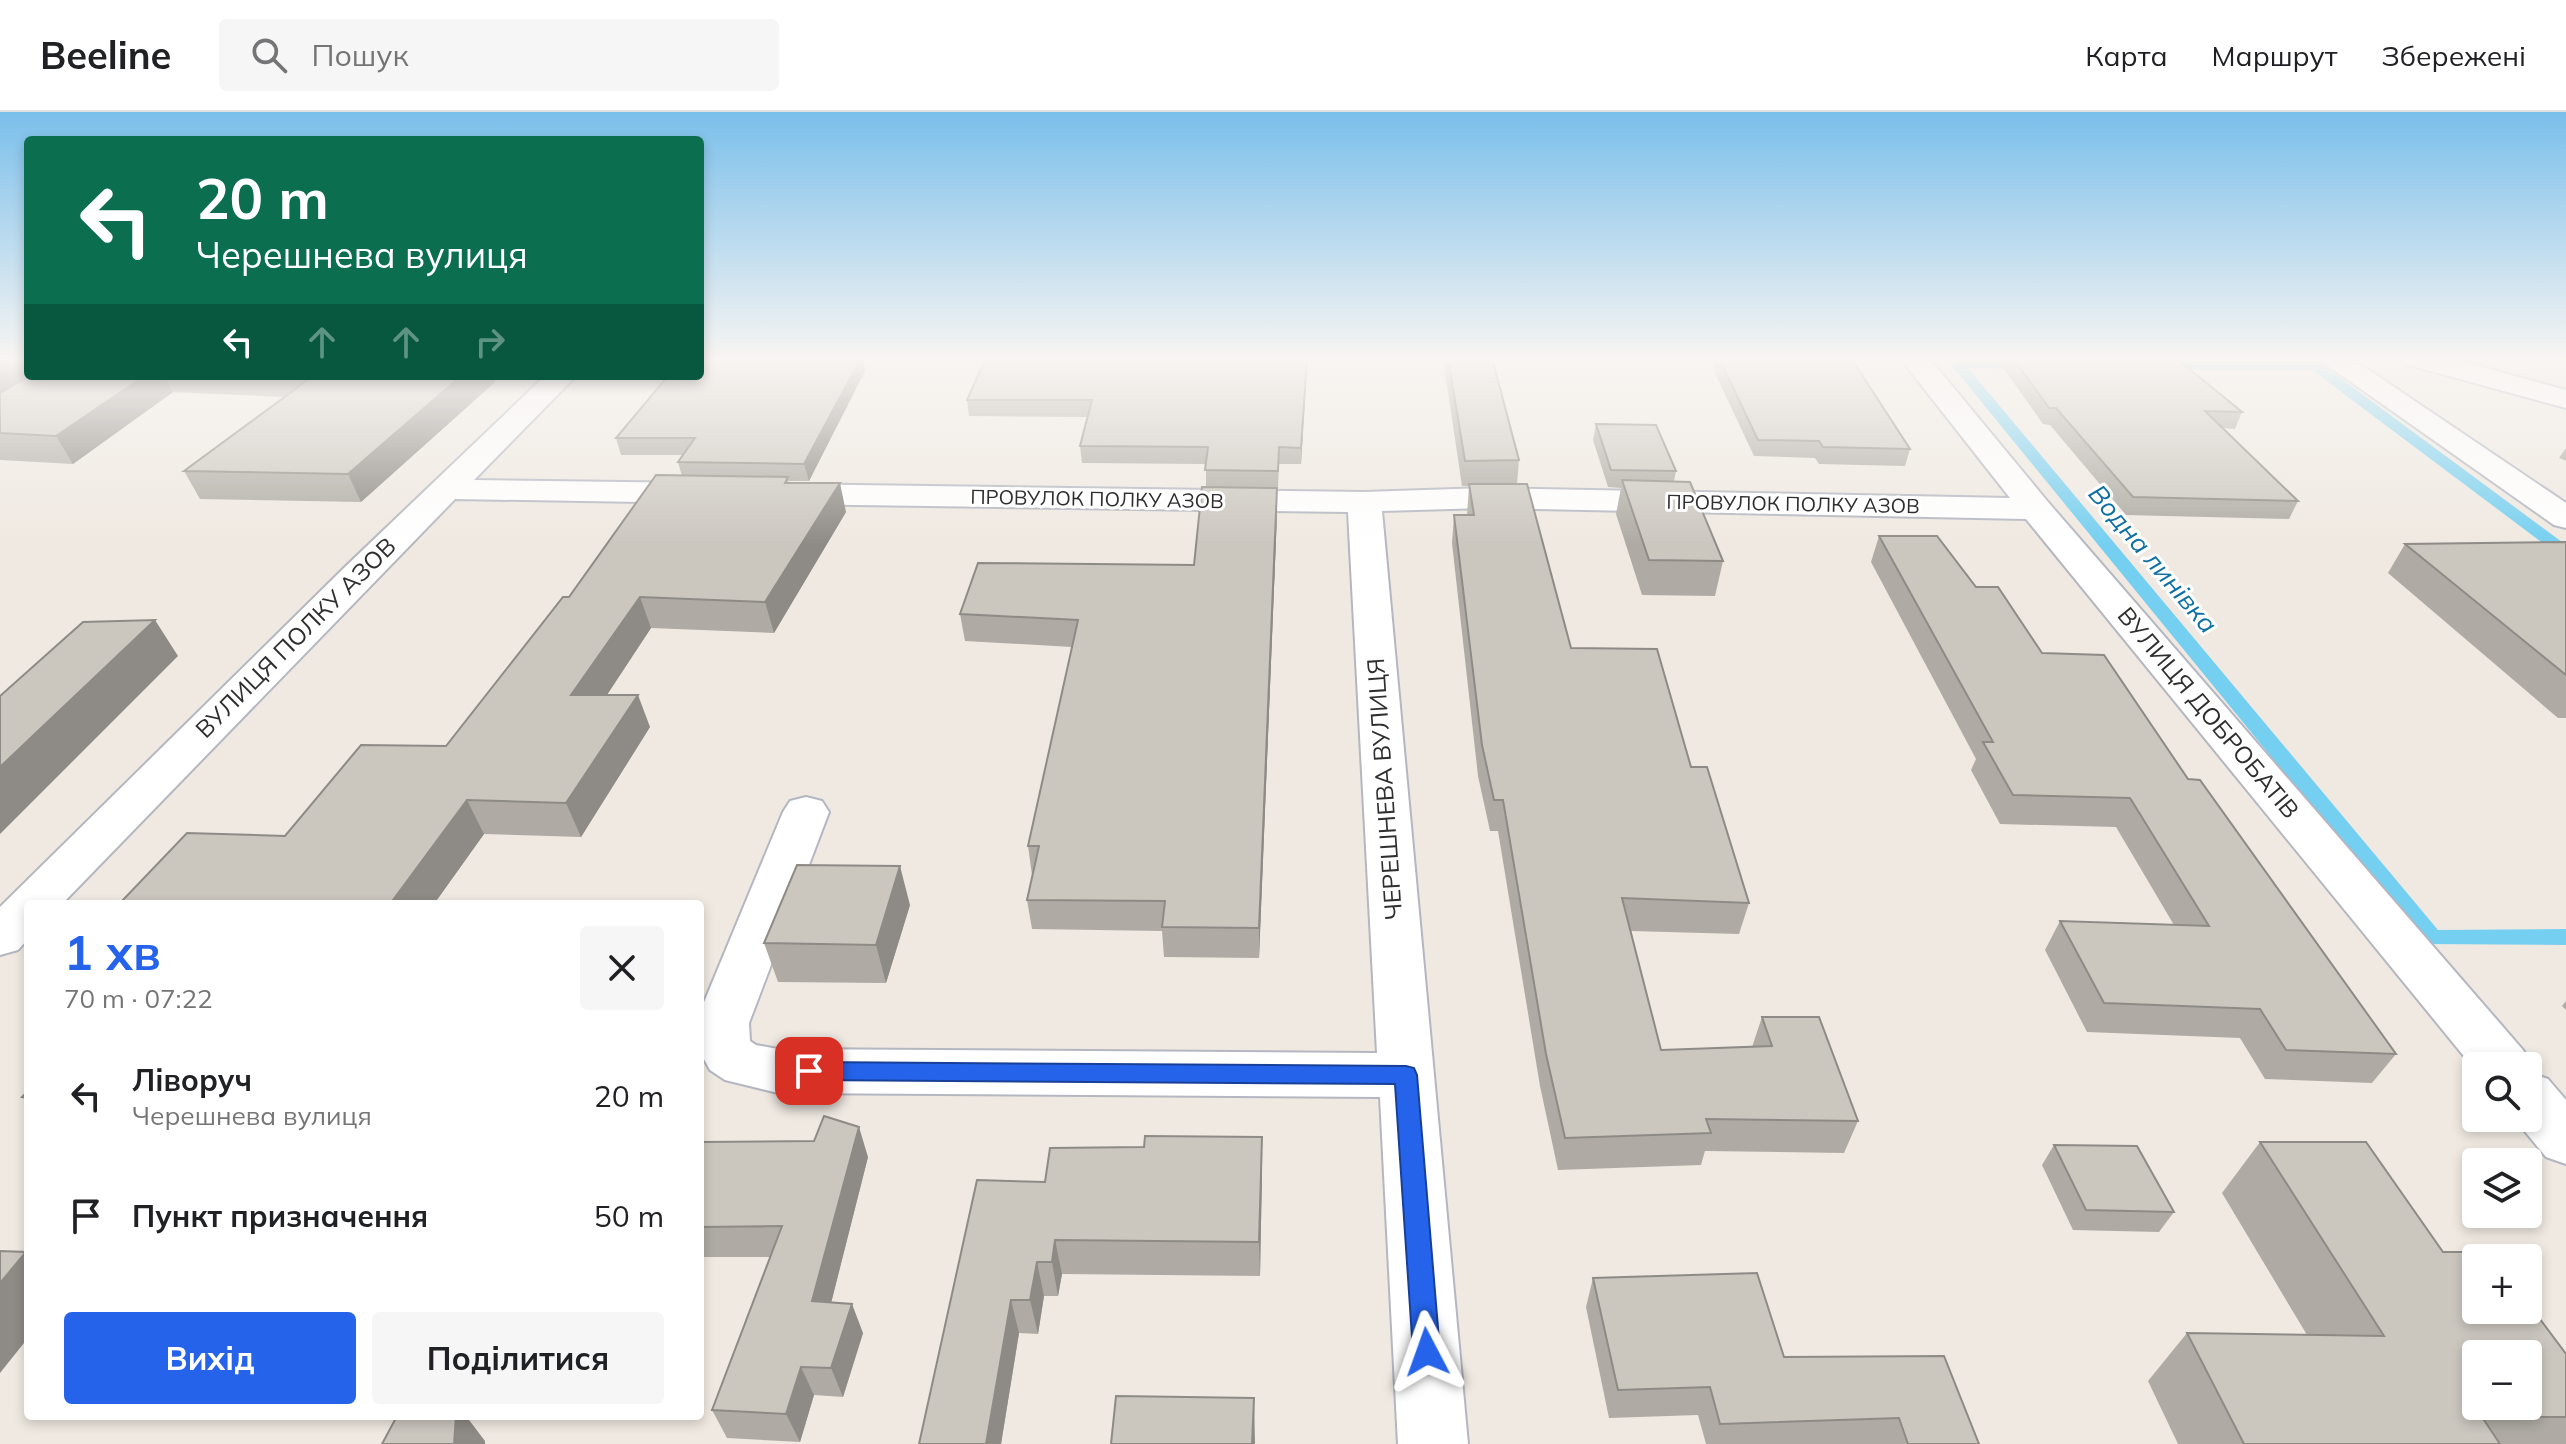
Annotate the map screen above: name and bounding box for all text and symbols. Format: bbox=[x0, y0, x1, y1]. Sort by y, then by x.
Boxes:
search box bbox=[219, 19, 779, 91]
text: Beeline bbox=[40, 31, 171, 79]
icon: search bbox=[247, 33, 291, 77]
text: Пошук bbox=[311, 36, 409, 74]
text: Карта bbox=[2085, 38, 2168, 73]
text: Маршрут bbox=[2212, 38, 2337, 73]
text: Збережені bbox=[2381, 38, 2526, 73]
text: 20 m bbox=[196, 163, 329, 233]
icon: left bbox=[64, 168, 168, 272]
text: Черешнева вулиця bbox=[196, 232, 528, 277]
icon: left bbox=[216, 320, 260, 364]
icon: ahead bbox=[300, 320, 344, 364]
icon: ahead bbox=[384, 320, 428, 364]
icon: right bbox=[468, 320, 512, 364]
water label: Водна линівка bbox=[2082, 478, 2225, 640]
street label: ПРОВУЛОК ПОЛКУ АЗОВ bbox=[970, 484, 1224, 513]
street label: ПРОВУЛОК ПОЛКУ АЗОВ bbox=[1666, 489, 1920, 518]
street label: ВУЛИЦЯ ПОЛКУ АЗОВ bbox=[189, 531, 402, 744]
street label: ВУЛИЦЯ ДОБРОБАТІВ bbox=[2112, 601, 2306, 824]
street label: ЧЕРЕШНЕВА ВУЛИЦЯ bbox=[1360, 657, 1408, 921]
text: 1 хв bbox=[64, 922, 161, 982]
button: close bbox=[580, 926, 664, 1010]
text: 70 m · 07:22 bbox=[64, 982, 213, 1015]
pin bbox=[775, 1037, 843, 1105]
icon: arrive bbox=[787, 1049, 831, 1093]
map controls bbox=[2462, 1052, 2542, 1420]
button: search bbox=[2462, 1052, 2542, 1132]
text: Ліворуч bbox=[132, 1061, 252, 1099]
icon: left bbox=[64, 1074, 108, 1118]
text: 20 m bbox=[594, 1077, 664, 1115]
text: Черешнева вулиця bbox=[132, 1099, 372, 1132]
button: layers bbox=[2462, 1148, 2542, 1228]
icon: arrive bbox=[64, 1194, 108, 1238]
text: Пункт призначення bbox=[132, 1197, 428, 1235]
text: 50 m bbox=[594, 1197, 664, 1235]
button: + bbox=[2462, 1244, 2542, 1324]
position arrow bbox=[1385, 1310, 1469, 1394]
button: Вихід bbox=[64, 1312, 356, 1404]
button: Поділитися bbox=[372, 1312, 664, 1404]
button: − bbox=[2462, 1340, 2542, 1420]

